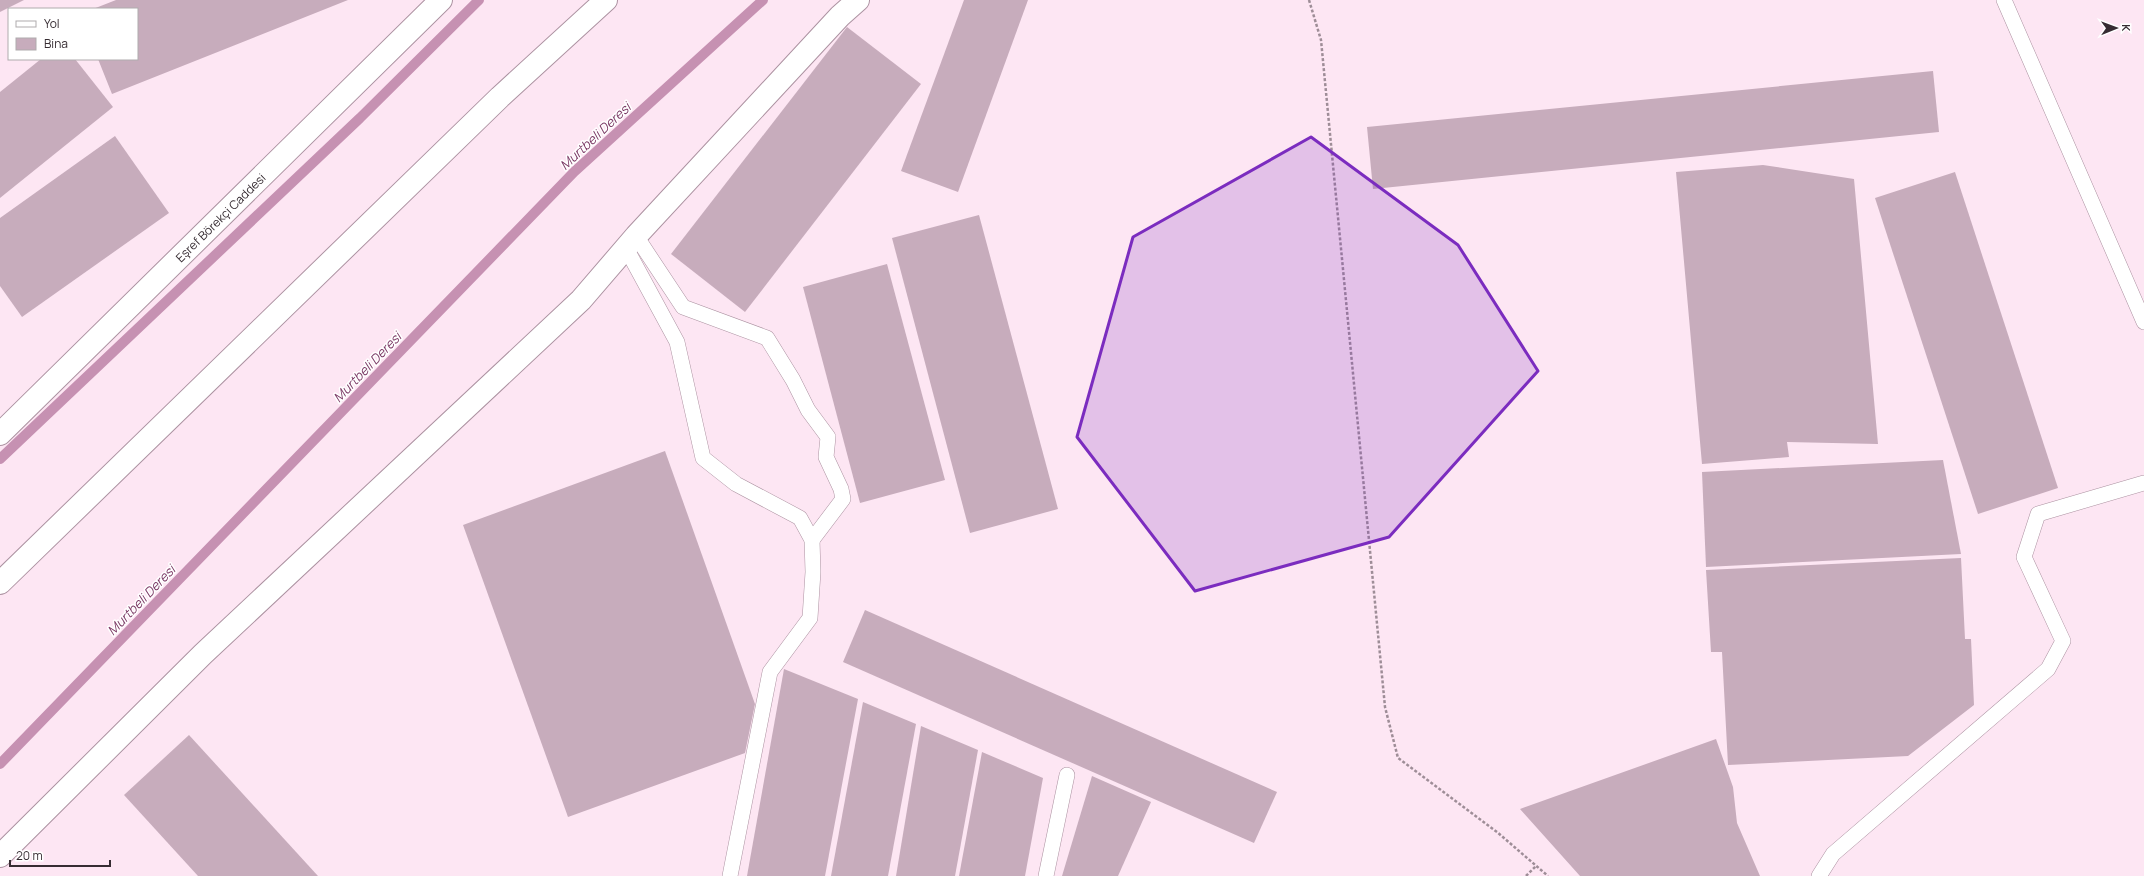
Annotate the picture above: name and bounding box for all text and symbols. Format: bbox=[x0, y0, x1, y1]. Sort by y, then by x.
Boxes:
legend bbox=[8, 8, 138, 60]
north arrow bbox=[2096, 8, 2136, 48]
text: Yol bbox=[44, 15, 60, 32]
text: K bbox=[2119, 24, 2134, 32]
text: Bina bbox=[44, 35, 68, 52]
water label: Murtbeli Deresi bbox=[556, 97, 636, 174]
street label: Eşref Börekçi Caddesi bbox=[172, 169, 269, 265]
water label: Murtbeli Deresi bbox=[329, 327, 406, 406]
water label: Murtbeli Deresi bbox=[103, 560, 180, 639]
scale bar bbox=[10, 842, 110, 868]
text: 20 m bbox=[16, 847, 43, 864]

